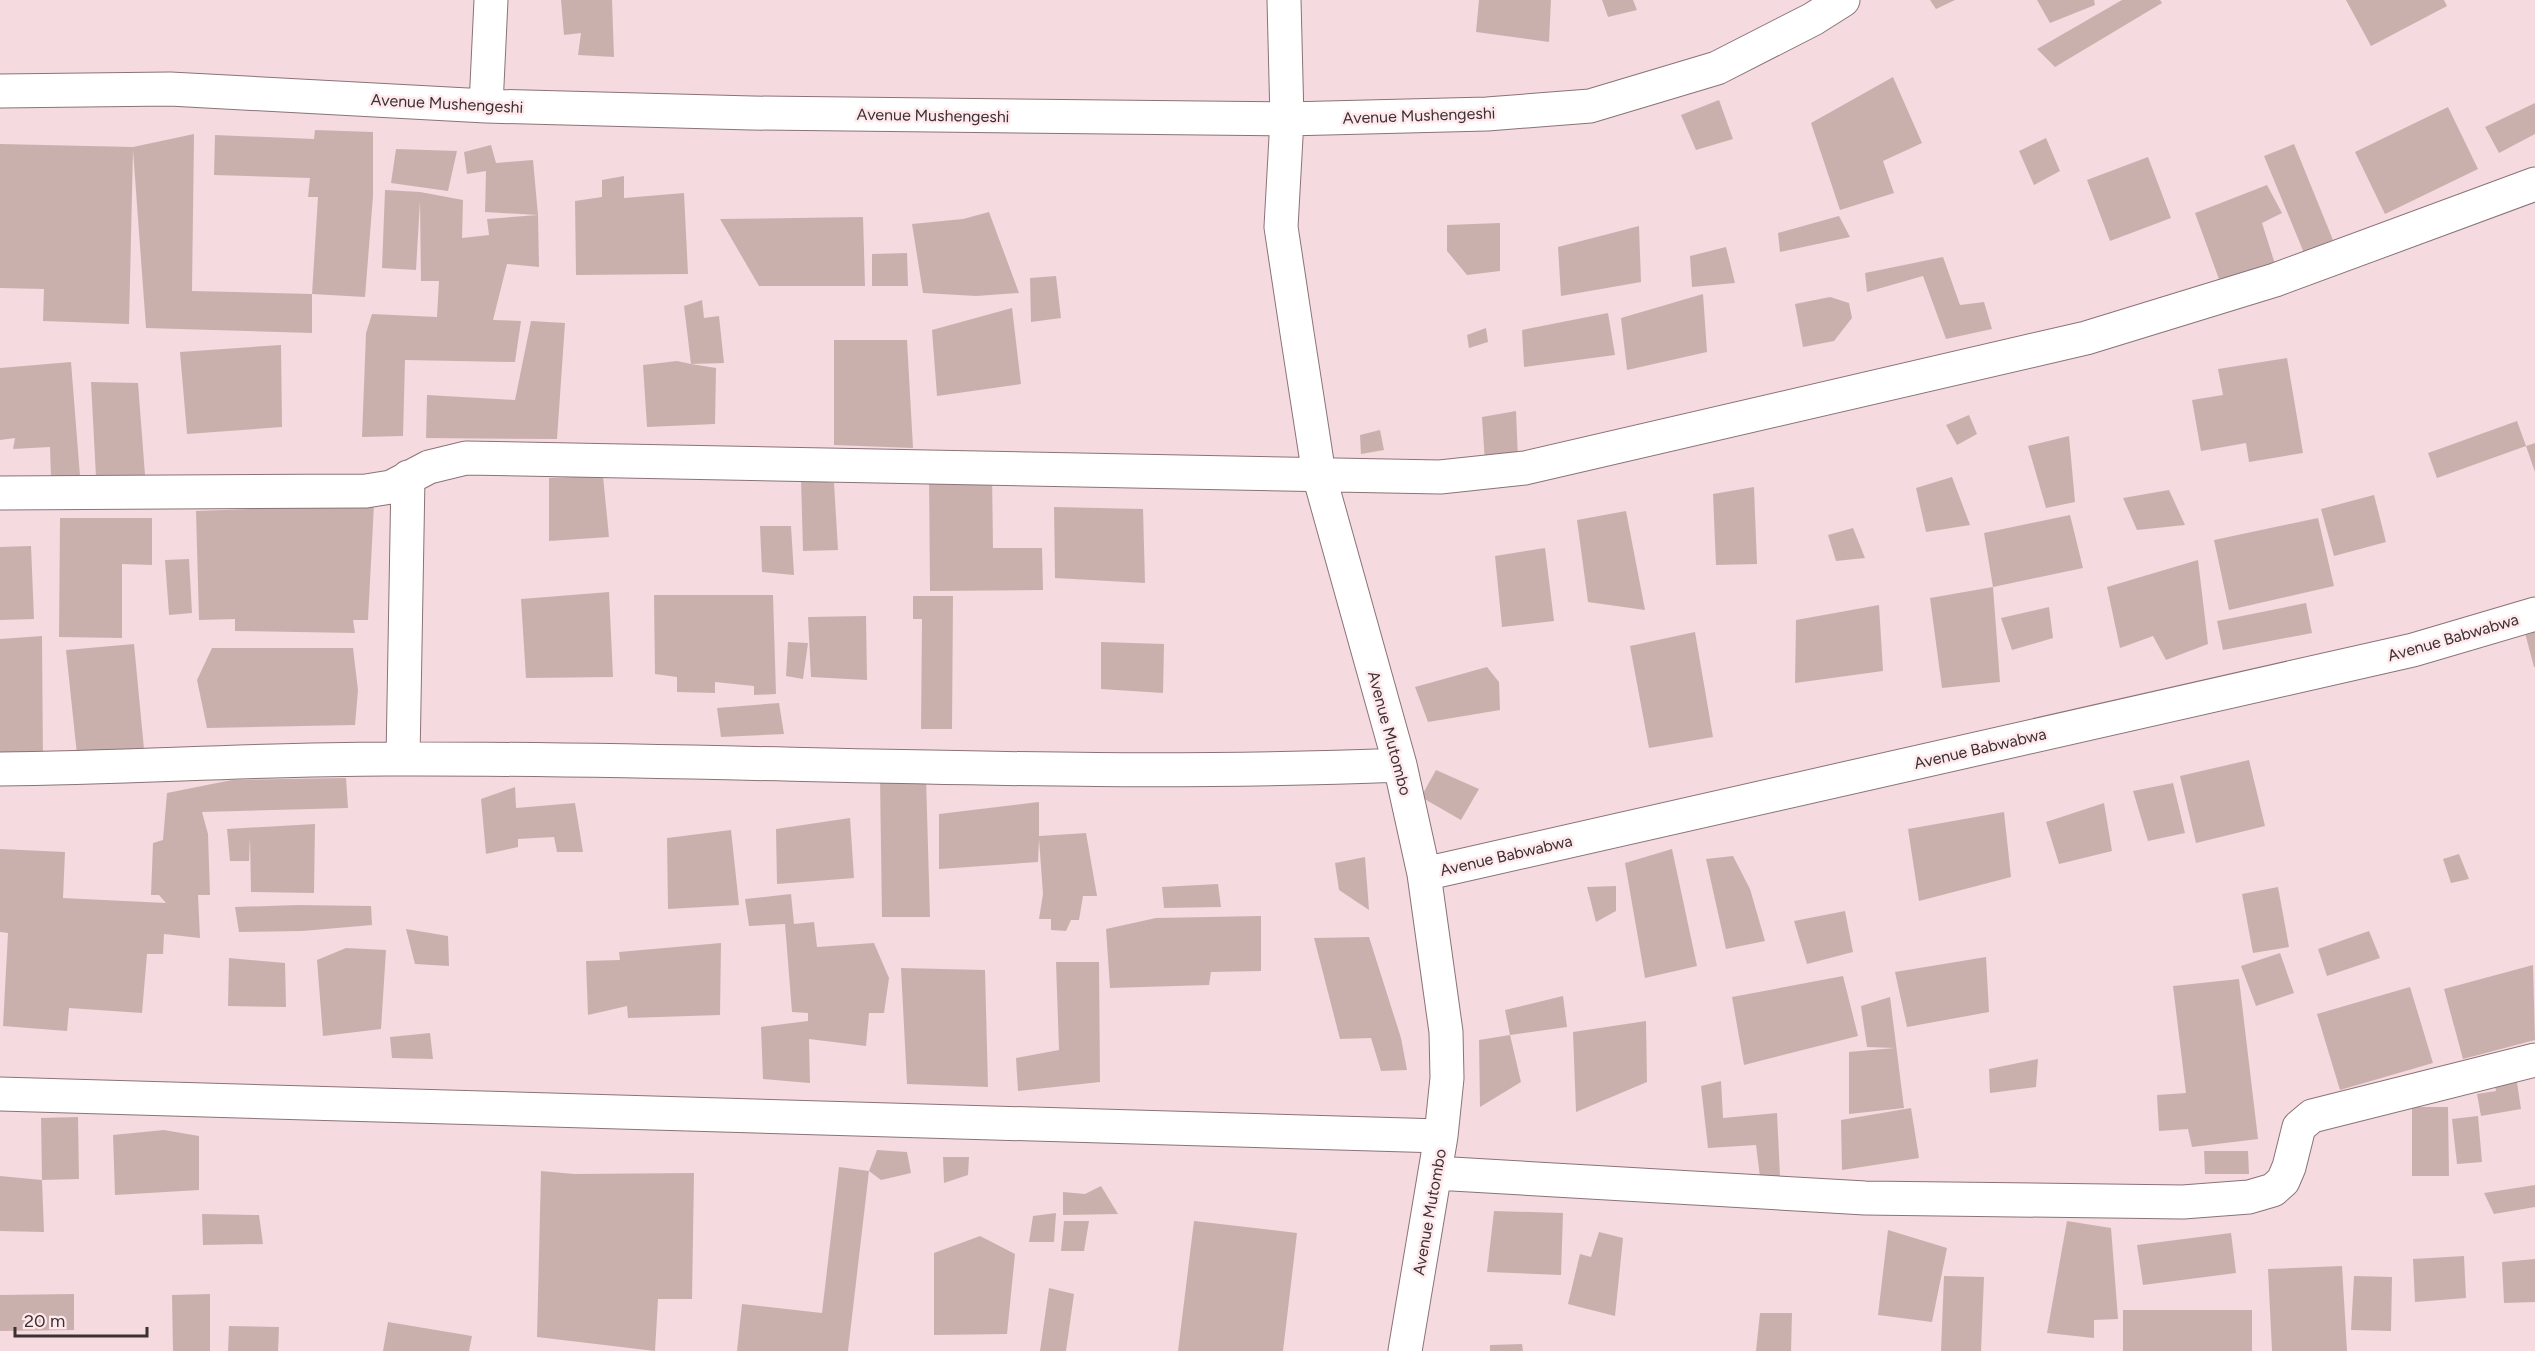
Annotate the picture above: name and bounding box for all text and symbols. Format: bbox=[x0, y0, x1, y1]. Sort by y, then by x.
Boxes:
street label: Avenue Mushengeshi bbox=[370, 90, 524, 117]
street label: Avenue Mushengeshi bbox=[1342, 103, 1496, 128]
street label: Avenue Mushengeshi bbox=[856, 105, 1010, 126]
street label: Avenue Babwabwa bbox=[2385, 610, 2521, 665]
street label: Avenue Mutombo bbox=[1364, 669, 1415, 797]
street label: Avenue Babwabwa bbox=[1912, 724, 2048, 773]
street label: Avenue Babwabwa bbox=[1438, 831, 1574, 880]
street label: Avenue Mutombo bbox=[1409, 1147, 1450, 1277]
scale bar bbox=[15, 1300, 147, 1338]
text: 20 m bbox=[24, 1310, 65, 1332]

